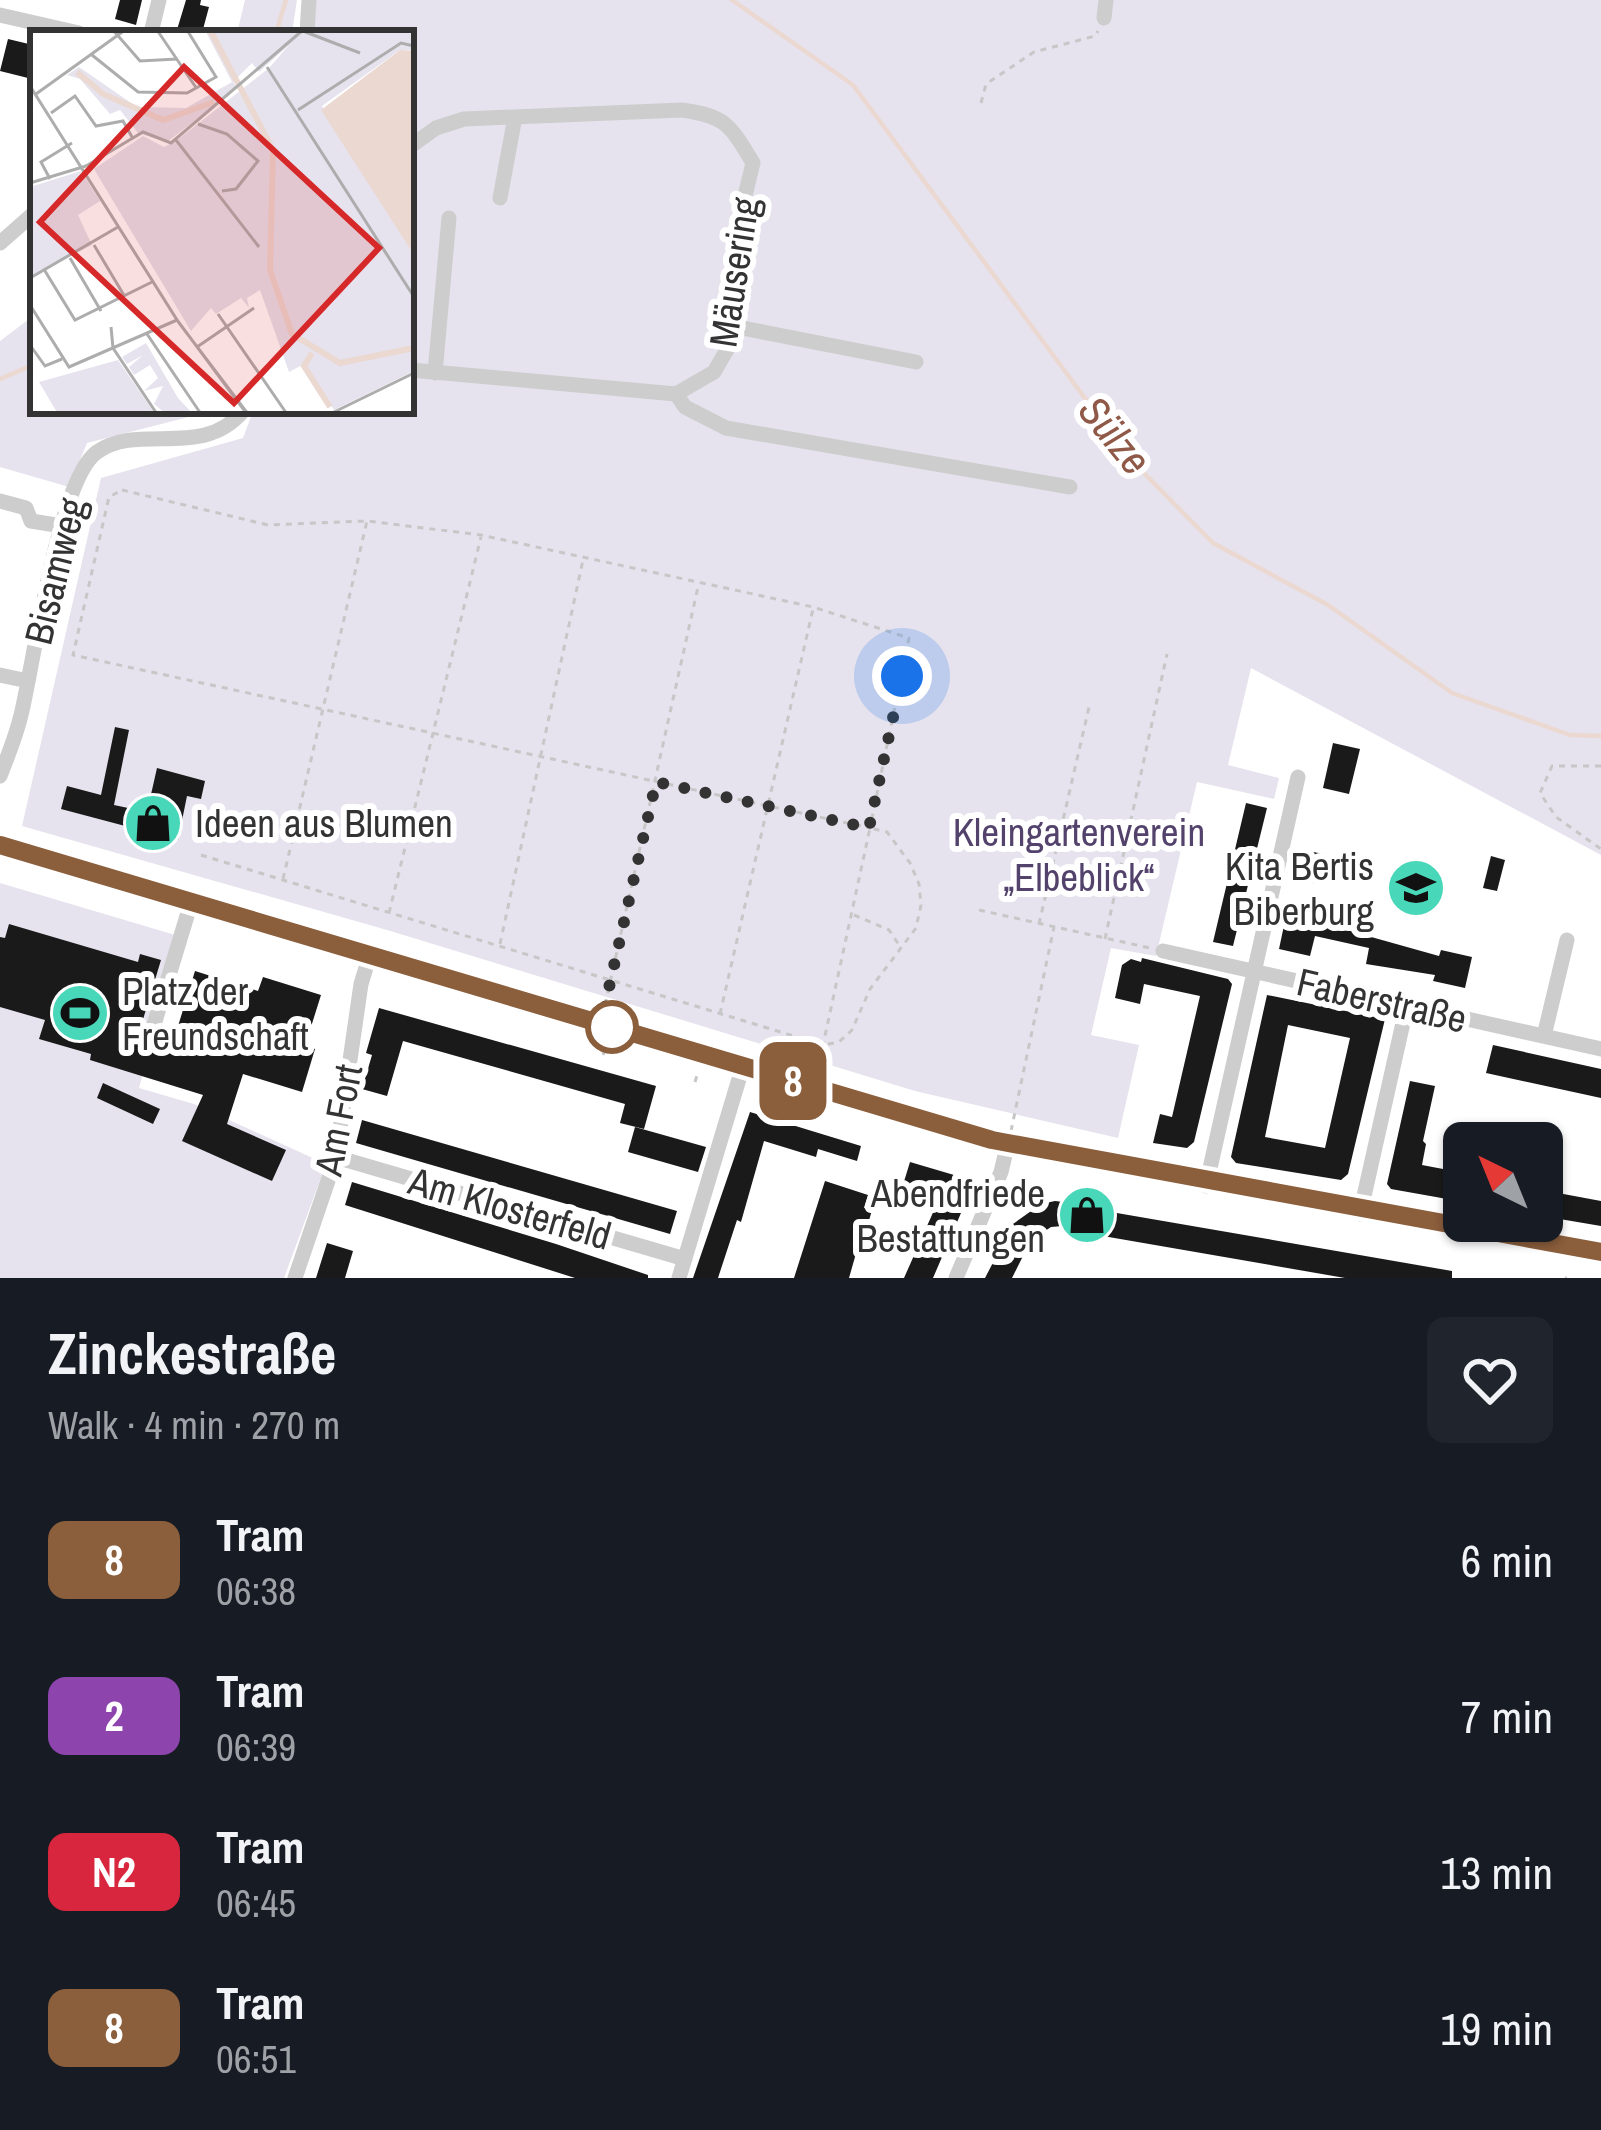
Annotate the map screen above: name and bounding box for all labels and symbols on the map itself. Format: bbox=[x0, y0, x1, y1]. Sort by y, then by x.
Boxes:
inset map bbox=[30, 30, 414, 414]
street label: Mäusering bbox=[697, 193, 772, 351]
water label: Sülze bbox=[1066, 384, 1164, 486]
street label: Bisamweg bbox=[12, 492, 98, 650]
your location bbox=[872, 646, 932, 706]
shop icon: Ideen aus Blumen bbox=[122, 792, 184, 854]
place label: Ideen aus Blumen bbox=[195, 797, 453, 849]
park label: Kleingartenverein „Elbeblick“ bbox=[953, 806, 1205, 903]
place label: Kita Bertis Biberburg bbox=[1225, 840, 1374, 937]
school or university icon: Kita Bertis Biberburg bbox=[1385, 857, 1447, 919]
street label: Faberstraße bbox=[1292, 955, 1472, 1045]
place label: Platz der Freundschaft bbox=[122, 965, 309, 1062]
sports icon: Platz der Freundschaft bbox=[49, 982, 111, 1044]
unlabelled marker bbox=[587, 1002, 637, 1052]
line badge: 8 bbox=[754, 1042, 832, 1120]
street label: Am Fort bbox=[302, 1060, 374, 1181]
north arrow bbox=[1443, 1122, 1563, 1242]
street label: Am Klosterfeld bbox=[402, 1154, 617, 1262]
place label: Abendfriede Bestattungen bbox=[857, 1167, 1045, 1264]
shop icon: Abendfriede Bestattungen bbox=[1056, 1184, 1118, 1246]

